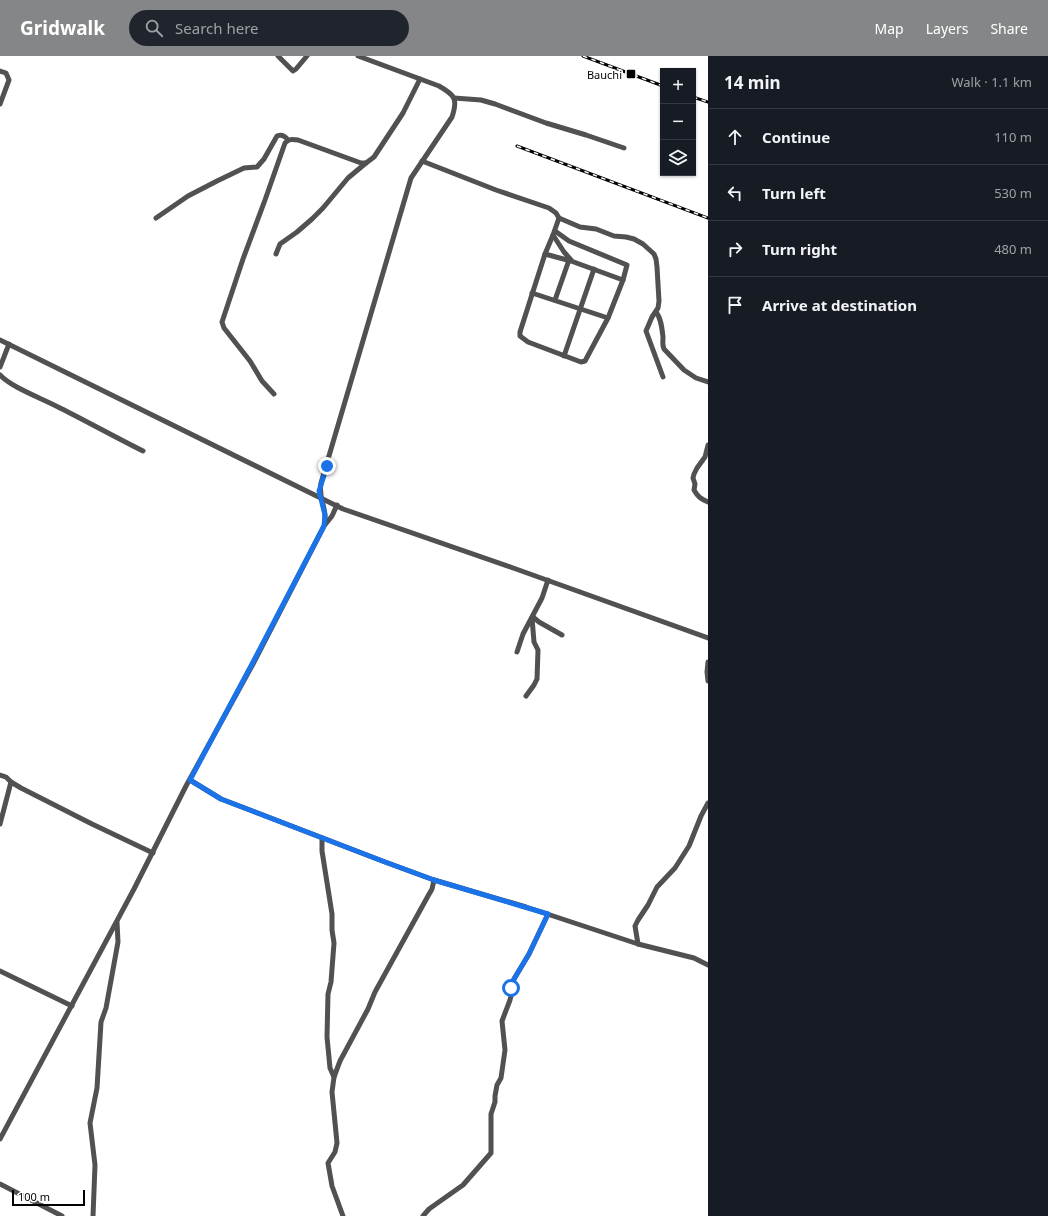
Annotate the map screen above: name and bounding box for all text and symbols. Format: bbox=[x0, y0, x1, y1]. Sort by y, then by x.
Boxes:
search box bbox=[129, 10, 409, 46]
text: Gridwalk bbox=[20, 15, 105, 41]
icon: search bbox=[143, 17, 165, 39]
text: Search here bbox=[175, 18, 259, 38]
text: Map bbox=[875, 19, 904, 38]
text: Layers bbox=[926, 19, 968, 38]
text: Share bbox=[990, 19, 1028, 38]
place label: Bauchi bbox=[587, 67, 622, 82]
marker: Bauchi bbox=[625, 68, 637, 80]
map controls bbox=[660, 68, 696, 176]
button: + bbox=[660, 68, 696, 104]
text: 14 min bbox=[724, 71, 781, 94]
text: Walk · 1.1 km bbox=[952, 73, 1032, 91]
button: − bbox=[660, 104, 696, 140]
icon: ahead bbox=[724, 126, 746, 148]
text: Continue bbox=[762, 127, 830, 147]
text: 110 m bbox=[994, 128, 1032, 146]
button: layers bbox=[660, 140, 696, 176]
icon: left bbox=[724, 182, 746, 204]
text: Turn left bbox=[762, 183, 826, 203]
text: 530 m bbox=[994, 184, 1032, 202]
icon: right bbox=[724, 238, 746, 260]
text: Turn right bbox=[762, 239, 837, 259]
text: 480 m bbox=[994, 240, 1032, 258]
icon: arrive bbox=[724, 294, 746, 316]
text: Arrive at destination bbox=[762, 295, 917, 315]
route end bbox=[318, 457, 336, 475]
route start bbox=[502, 979, 520, 997]
scale bar bbox=[12, 1188, 85, 1207]
text: 100 m bbox=[18, 1189, 50, 1204]

